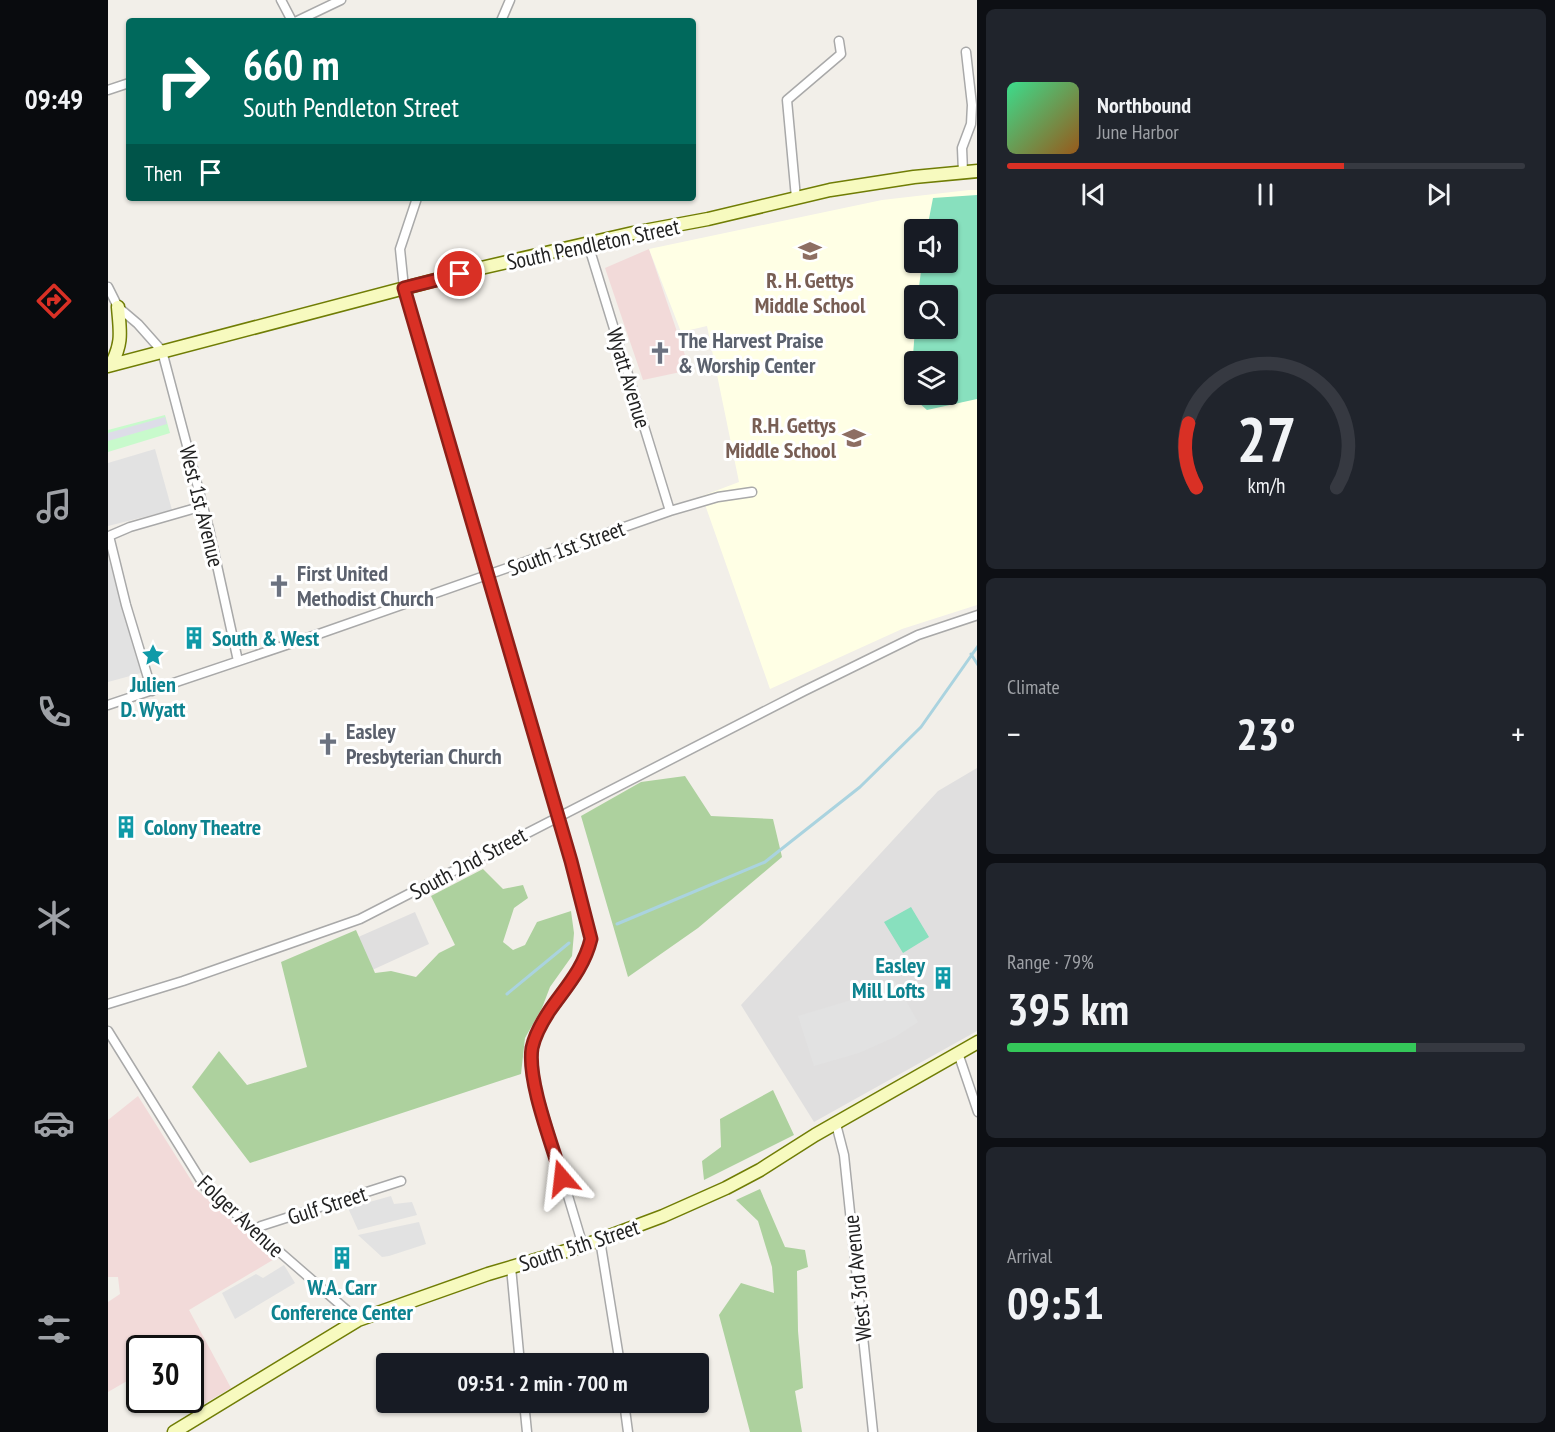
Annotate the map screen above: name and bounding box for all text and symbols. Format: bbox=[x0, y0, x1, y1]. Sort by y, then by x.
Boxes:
text: 660 m bbox=[243, 37, 340, 92]
icon: right bbox=[144, 42, 222, 120]
text: 09:49 bbox=[25, 82, 83, 116]
text: South Pendleton Street bbox=[243, 90, 459, 124]
text: Northbound bbox=[1097, 91, 1191, 119]
text: June Harbor bbox=[1097, 119, 1179, 145]
icon: arrive bbox=[194, 156, 227, 189]
text: Then bbox=[144, 159, 182, 187]
icon: previous bbox=[1077, 178, 1110, 211]
icon: pause bbox=[1249, 178, 1282, 211]
icon: next bbox=[1422, 178, 1455, 211]
street label: South Pendleton Street bbox=[504, 212, 682, 276]
map controls bbox=[904, 219, 958, 405]
button: sound bbox=[904, 219, 958, 273]
school or university icon: R. H. Gettys Middle School bbox=[797, 238, 823, 264]
pin bbox=[434, 248, 485, 299]
icon: arrive bbox=[443, 257, 476, 290]
place label: R. H. Gettys Middle School bbox=[755, 266, 866, 319]
icon: directions bbox=[33, 280, 75, 322]
button: search bbox=[904, 285, 958, 339]
street label: Wyatt Avenue bbox=[600, 324, 658, 432]
place label: The Harvest Praise & Worship Center bbox=[678, 326, 824, 379]
church icon: The Harvest Praise & Worship Center bbox=[647, 340, 673, 366]
button: layers bbox=[904, 351, 958, 405]
text: 27 bbox=[1236, 399, 1296, 480]
place label: R.H. Gettys Middle School bbox=[725, 411, 837, 464]
school or university icon: R.H. Gettys Middle School bbox=[841, 425, 867, 451]
street label: West 1st Avenue bbox=[173, 442, 231, 570]
text: km/h bbox=[1247, 472, 1285, 500]
icon: music bbox=[33, 485, 75, 527]
street label: South 1st Street bbox=[504, 514, 628, 582]
place label: First United Methodist Church bbox=[297, 559, 434, 612]
church icon: First United Methodist Church bbox=[266, 573, 292, 599]
place label: South & West bbox=[212, 624, 320, 652]
building icon: South & West bbox=[181, 625, 207, 651]
place icon: Julien D. Wyatt bbox=[140, 642, 166, 668]
place label: Julien D. Wyatt bbox=[121, 670, 186, 723]
text: Climate bbox=[1007, 674, 1060, 700]
icon: phone bbox=[33, 691, 75, 733]
text: 23° bbox=[1236, 704, 1296, 762]
text: − bbox=[1007, 712, 1021, 755]
text: + bbox=[1511, 712, 1525, 755]
place label: Easley Presbyterian Church bbox=[346, 717, 502, 770]
church icon: Easley Presbyterian Church bbox=[315, 731, 341, 757]
place label: Colony Theatre bbox=[144, 813, 261, 841]
building icon: Colony Theatre bbox=[113, 814, 139, 840]
street label: South 2nd Street bbox=[405, 821, 531, 905]
icon: climate bbox=[33, 897, 75, 939]
text: Range · 79% bbox=[1007, 949, 1094, 975]
place label: Easley Mill Lofts bbox=[852, 951, 926, 1004]
building icon: Easley Mill Lofts bbox=[930, 965, 956, 991]
text: 395 km bbox=[1007, 979, 1129, 1037]
icon: car bbox=[33, 1102, 75, 1144]
position arrow bbox=[530, 1146, 594, 1210]
street label: Folger Avenue bbox=[192, 1169, 290, 1263]
street label: Gulf Street bbox=[284, 1179, 370, 1231]
street label: South 5th Street bbox=[515, 1212, 643, 1278]
street label: West 3rd Avenue bbox=[836, 1214, 878, 1342]
text: Arrival bbox=[1007, 1243, 1052, 1269]
building icon: W.A. Carr Conference Center bbox=[329, 1245, 355, 1271]
place label: W.A. Carr Conference Center bbox=[271, 1273, 414, 1326]
text: 09:51 bbox=[1007, 1273, 1104, 1331]
icon: filters bbox=[33, 1308, 75, 1350]
speed limit sign: 30 bbox=[126, 1335, 204, 1413]
text: 09:51 · 2 min · 700 m bbox=[457, 1369, 628, 1397]

